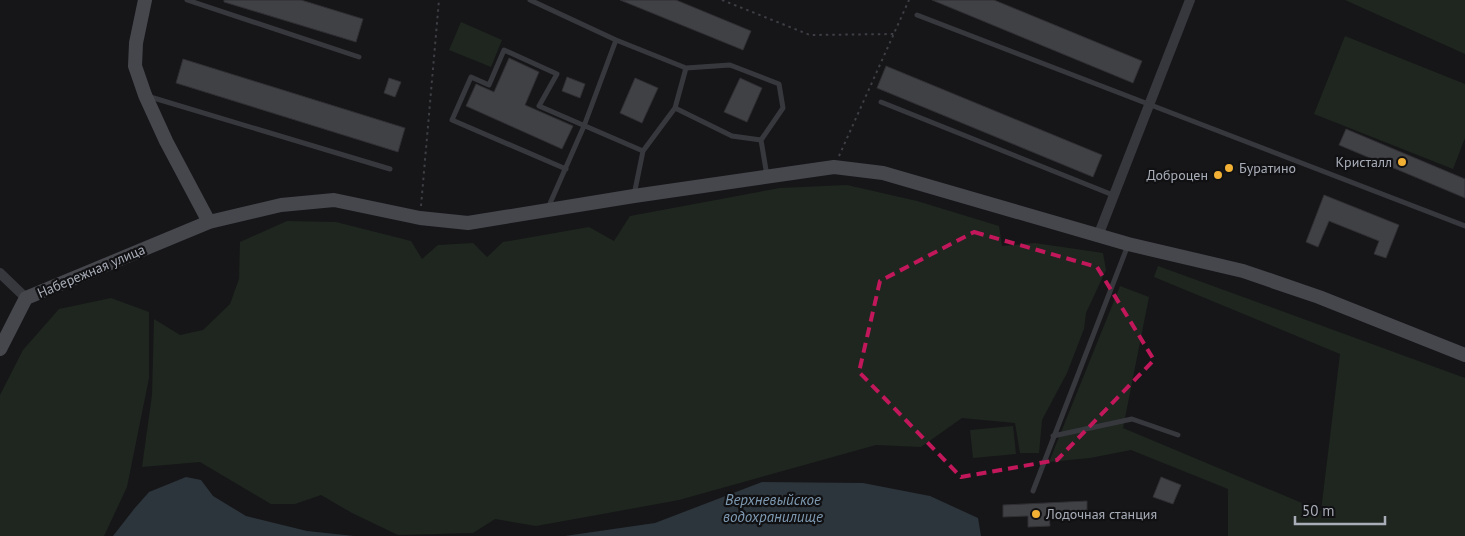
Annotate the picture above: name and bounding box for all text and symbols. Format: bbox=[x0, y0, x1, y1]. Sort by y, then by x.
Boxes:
place label: Кристалл bbox=[1336, 153, 1392, 171]
marker: Кристалл bbox=[1396, 156, 1408, 168]
place label: Буратино bbox=[1239, 159, 1296, 177]
marker: Буратино bbox=[1223, 162, 1235, 174]
place label: Доброцен bbox=[1147, 166, 1208, 184]
marker: Доброцен bbox=[1212, 169, 1224, 181]
street label: Набережная улица bbox=[34, 240, 148, 302]
water label: Верхневыйское водохранилище bbox=[723, 490, 823, 526]
scale bar bbox=[1295, 494, 1385, 526]
text: 50 m bbox=[1302, 501, 1335, 520]
place label: Лодочная станция bbox=[1045, 505, 1157, 523]
marker: Лодочная станция bbox=[1030, 508, 1042, 520]

